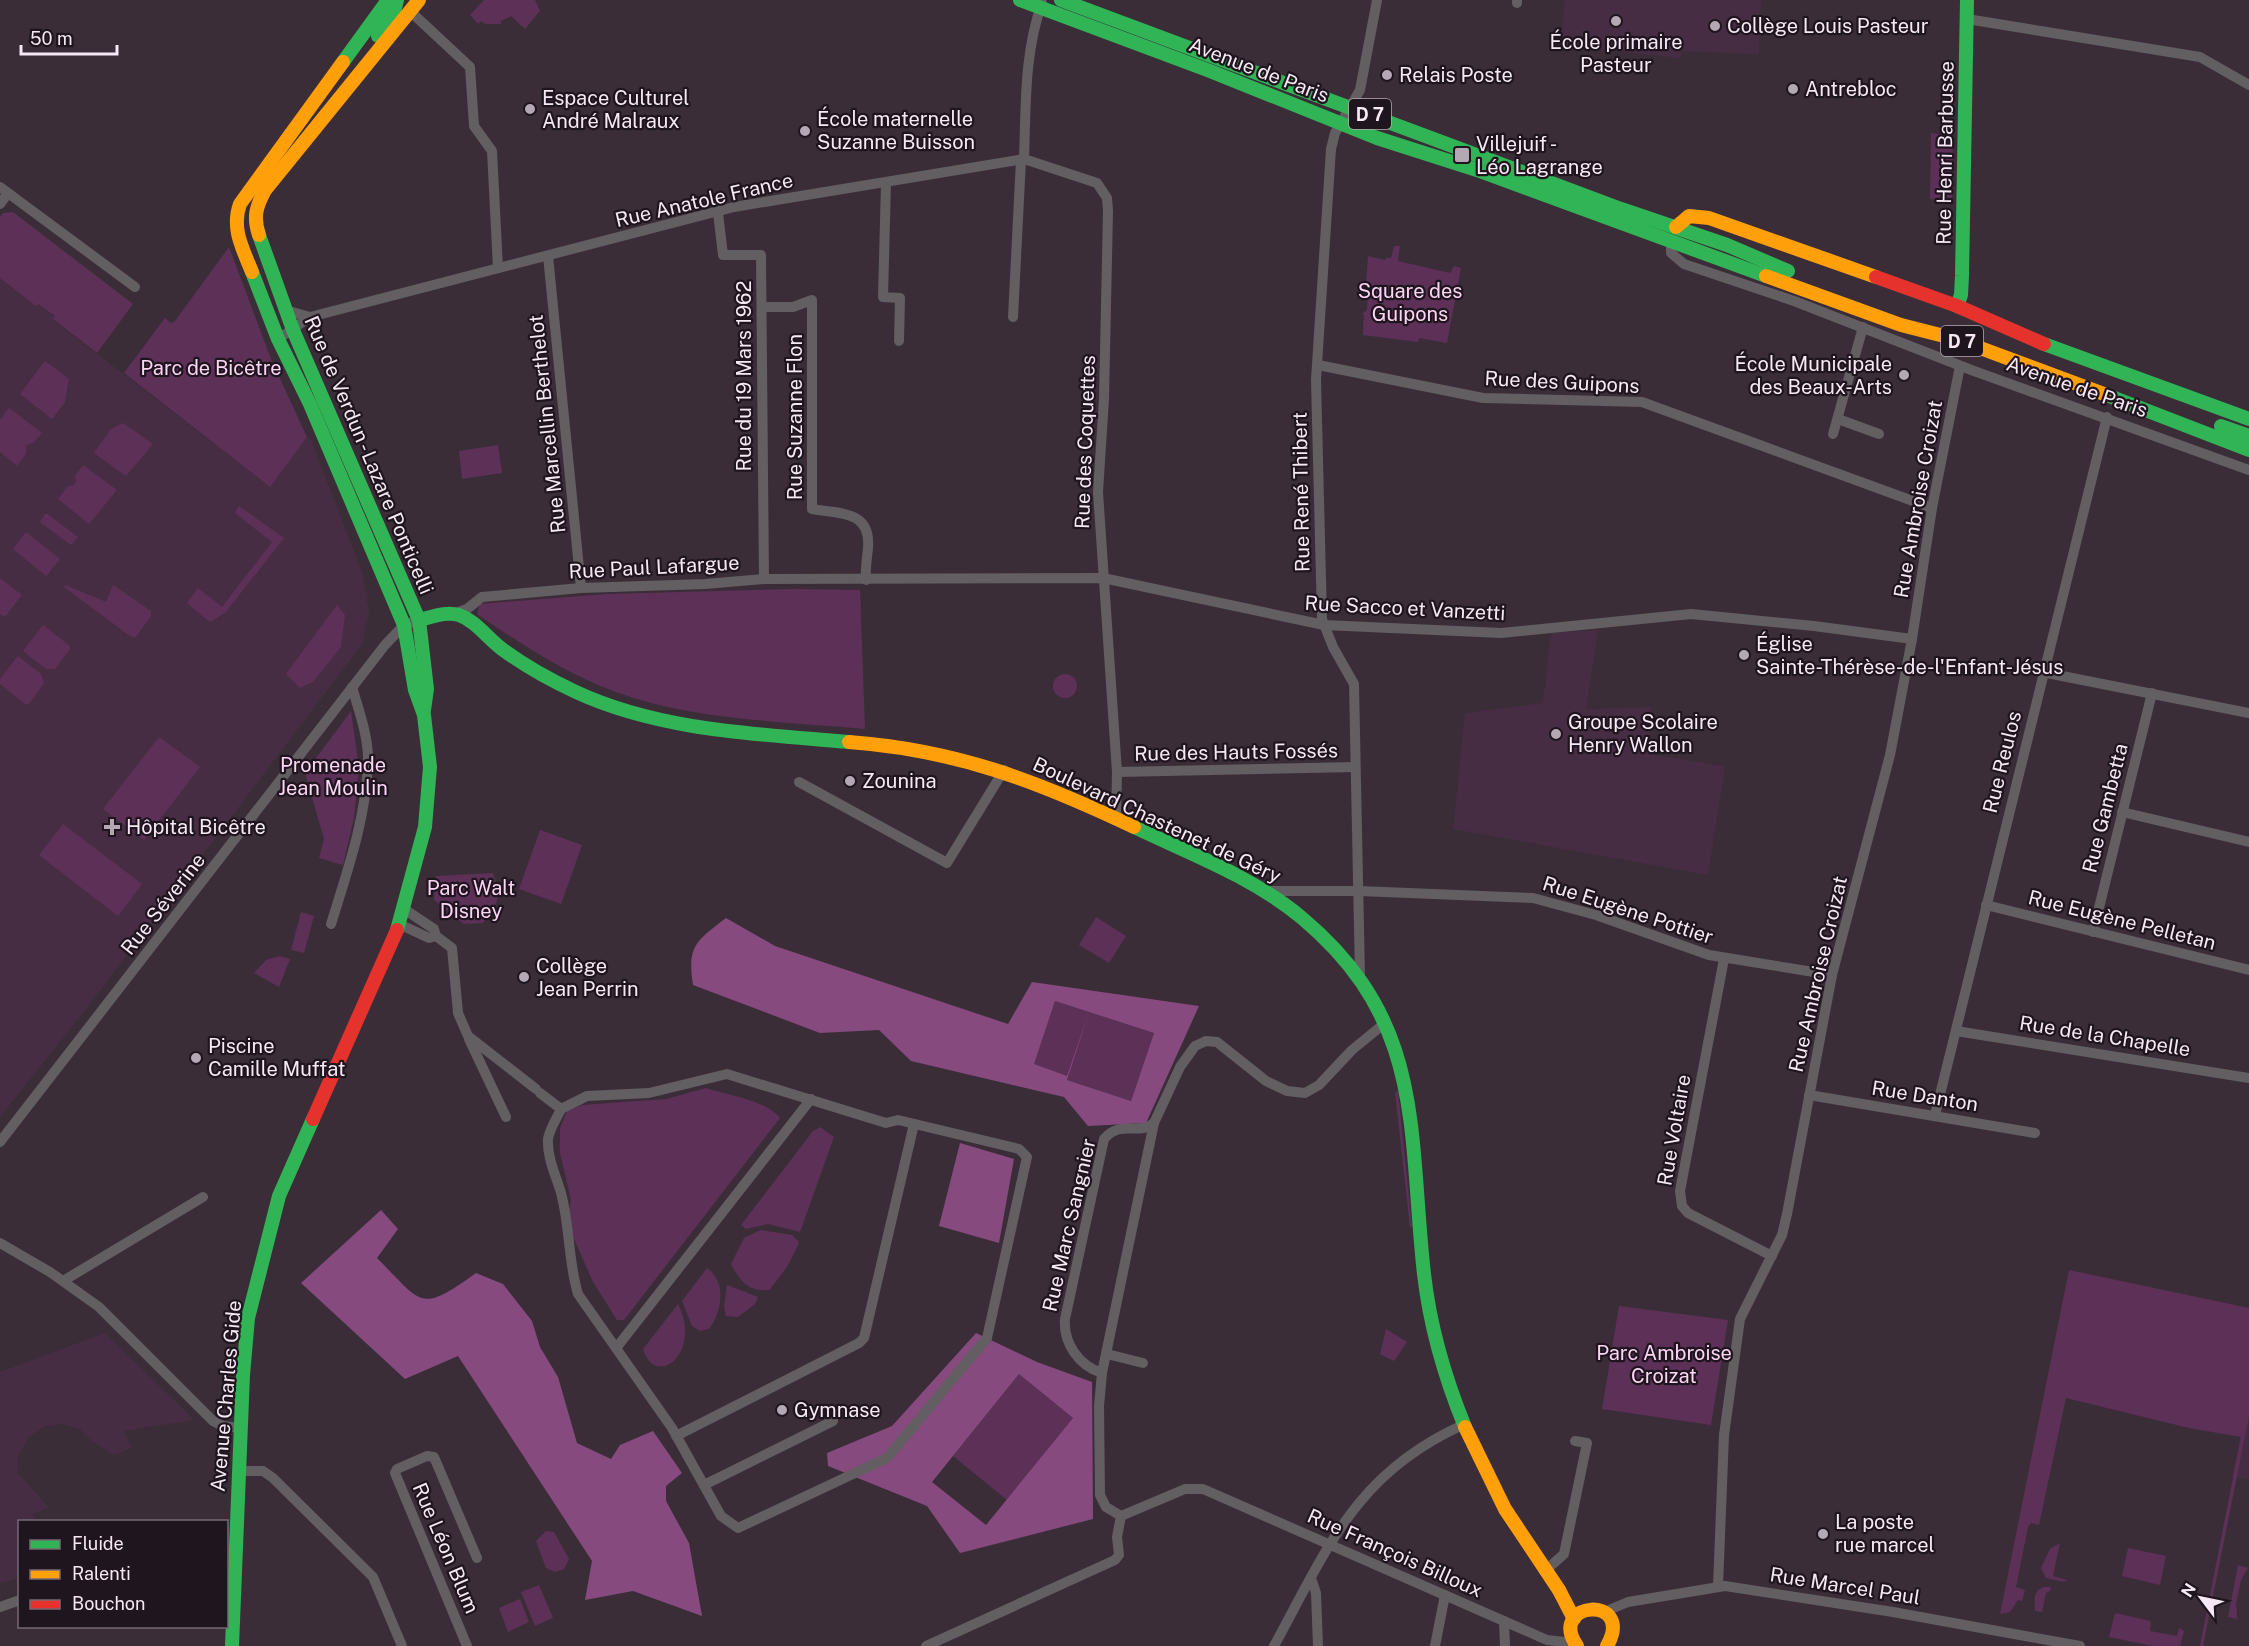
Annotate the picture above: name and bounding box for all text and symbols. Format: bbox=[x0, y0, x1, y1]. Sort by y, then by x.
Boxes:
marker: École primaire Pasteur bbox=[1609, 14, 1623, 28]
place label: Collège Louis Pasteur bbox=[1727, 14, 1929, 38]
scale bar bbox=[21, 18, 117, 56]
marker: Collège Louis Pasteur bbox=[1708, 19, 1722, 33]
text: 50 m bbox=[30, 28, 73, 49]
place label: École primaire Pasteur bbox=[1549, 29, 1683, 77]
street label: Avenue de Paris bbox=[1186, 32, 1332, 108]
street label: Rue Henri Barbusse bbox=[1931, 61, 1959, 245]
place label: Relais Poste bbox=[1399, 63, 1513, 87]
marker: Relais Poste bbox=[1380, 68, 1394, 82]
place label: Antrebloc bbox=[1805, 77, 1897, 101]
marker: Antrebloc bbox=[1786, 82, 1800, 96]
place label: Espace Culturel André Malraux bbox=[542, 86, 689, 133]
road number: D 7 bbox=[1349, 99, 1391, 129]
marker: Espace Culturel André Malraux bbox=[523, 102, 537, 116]
place label: École maternelle Suzanne Buisson bbox=[817, 106, 975, 154]
marker: École maternelle Suzanne Buisson bbox=[798, 124, 812, 138]
place label: Villejuif - Léo Lagrange bbox=[1476, 132, 1603, 179]
marker: Villejuif - Léo Lagrange bbox=[1453, 146, 1471, 164]
street label: Rue Anatole France bbox=[613, 168, 795, 232]
park label: Square des Guipons bbox=[1358, 279, 1462, 326]
street label: Rue du 19 Mars 1962 bbox=[732, 281, 756, 471]
street label: Rue de Verdun - Lazare Ponticelli bbox=[299, 312, 439, 598]
street label: Rue Marcellin Berthelot bbox=[524, 313, 570, 535]
road number: D 7 bbox=[1941, 326, 1983, 356]
street label: Rue Suzanne Flon bbox=[783, 334, 807, 500]
place label: École Municipale des Beaux-Arts bbox=[1735, 351, 1892, 399]
street label: Avenue de Paris bbox=[2003, 352, 2151, 422]
street label: Rue des Coquettes bbox=[1070, 355, 1100, 529]
park label: Parc de Bicêtre bbox=[140, 356, 282, 380]
street label: Rue des Guipons bbox=[1484, 366, 1640, 398]
marker: École Municipale des Beaux-Arts bbox=[1897, 368, 1911, 382]
street label: Rue Ambroise Croizat bbox=[1889, 398, 1947, 600]
street label: Rue René Thibert bbox=[1288, 412, 1314, 572]
street label: Rue Paul Lafargue bbox=[568, 551, 740, 583]
street label: Rue Sacco et Vanzetti bbox=[1304, 591, 1506, 625]
place label: Église Sainte-Thérèse-de-l'Enfant-Jésus bbox=[1756, 631, 2063, 679]
marker: Église Sainte-Thérèse-de-l'Enfant-Jésus bbox=[1737, 648, 1751, 662]
street label: Rue Reulos bbox=[1978, 709, 2026, 815]
place label: Groupe Scolaire Henry Wallon bbox=[1568, 710, 1718, 757]
marker: Groupe Scolaire Henry Wallon bbox=[1549, 727, 1563, 741]
street label: Rue des Hauts Fossés bbox=[1134, 738, 1338, 766]
street label: Rue Gambetta bbox=[2077, 741, 2133, 875]
street label: Boulevard Chastenet de Géry bbox=[1029, 752, 1285, 888]
park label: Promenade Jean Moulin bbox=[278, 753, 388, 800]
place label: Zounina bbox=[862, 769, 937, 793]
marker: Zounina bbox=[843, 774, 857, 788]
place label: Hôpital Bicêtre bbox=[126, 815, 266, 839]
marker: Hôpital Bicêtre bbox=[103, 818, 121, 836]
street label: Rue Séverine bbox=[116, 848, 210, 960]
street label: Rue Eugène Pottier bbox=[1540, 871, 1717, 949]
street label: Rue Ambroise Croizat bbox=[1784, 874, 1852, 1074]
park label: Parc Walt Disney bbox=[427, 876, 515, 923]
street label: Rue Eugène Pelletan bbox=[2026, 885, 2218, 955]
place label: Collège Jean Perrin bbox=[536, 954, 639, 1001]
marker: Collège Jean Perrin bbox=[517, 970, 531, 984]
street label: Rue de la Chapelle bbox=[2018, 1011, 2192, 1061]
place label: Piscine Camille Muffat bbox=[208, 1034, 346, 1081]
marker: Piscine Camille Muffat bbox=[189, 1051, 203, 1065]
street label: Rue Voltaire bbox=[1652, 1072, 1696, 1188]
street label: Rue Danton bbox=[1870, 1076, 1980, 1116]
street label: Rue Marc Sangnier bbox=[1037, 1136, 1101, 1314]
street label: Avenue Charles Gide bbox=[206, 1299, 246, 1493]
park label: Parc Ambroise Croizat bbox=[1596, 1341, 1732, 1388]
place label: Gymnase bbox=[794, 1398, 881, 1422]
marker: Gymnase bbox=[775, 1403, 789, 1417]
street label: Rue Léon Blum bbox=[408, 1479, 484, 1617]
street label: Rue François Billoux bbox=[1304, 1504, 1486, 1602]
place label: La poste rue marcel bbox=[1835, 1510, 1935, 1557]
legend bbox=[18, 1520, 228, 1628]
marker: La poste rue marcel bbox=[1816, 1527, 1830, 1541]
text: Fluide bbox=[72, 1533, 124, 1554]
street label: Rue Marcel Paul bbox=[1768, 1562, 1922, 1610]
text: Ralenti bbox=[72, 1563, 131, 1584]
north arrow bbox=[2171, 1568, 2231, 1628]
text: N bbox=[2177, 1580, 2200, 1601]
text: Bouchon bbox=[72, 1593, 145, 1614]

